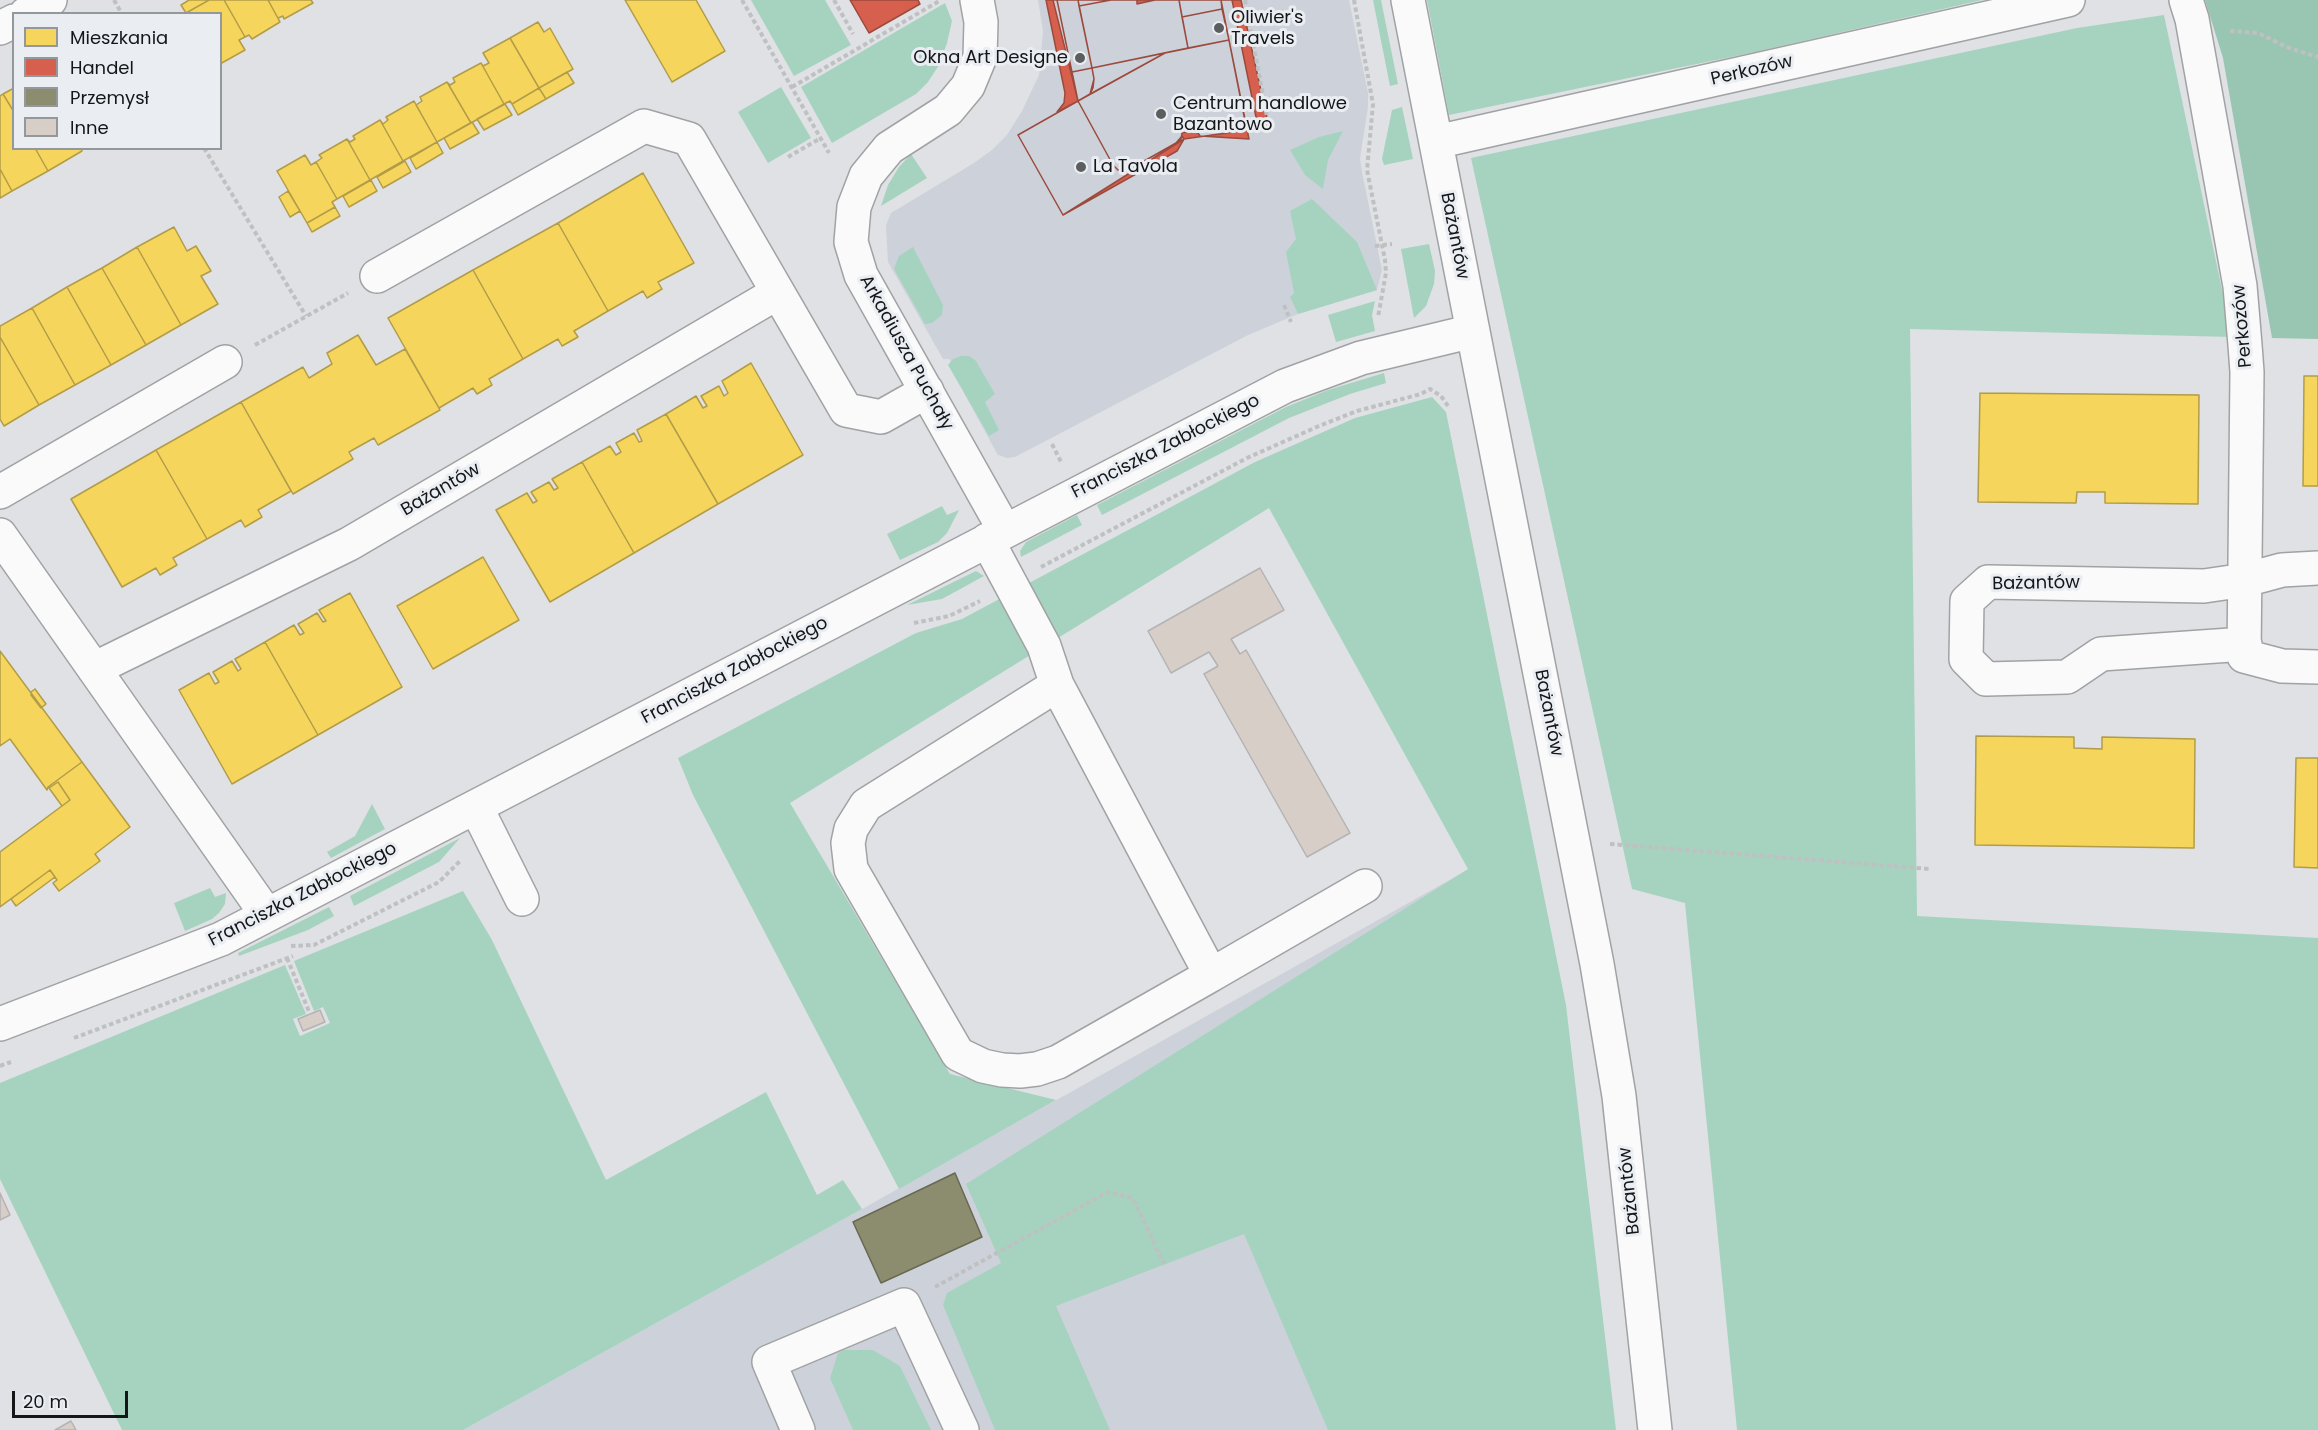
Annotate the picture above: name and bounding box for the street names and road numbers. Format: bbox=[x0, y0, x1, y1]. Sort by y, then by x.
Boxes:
street label: Perkozów bbox=[1709, 51, 1795, 91]
street label: Bażantów bbox=[1435, 191, 1473, 281]
street label: Arkadiusza Puchały bbox=[854, 272, 958, 434]
street label: Perkozów bbox=[2229, 283, 2257, 369]
street label: Franciszka Zabłockiego bbox=[1068, 390, 1264, 504]
street label: Bażantów bbox=[398, 459, 484, 521]
street label: Bażantów bbox=[1992, 572, 2080, 596]
street label: Franciszka Zabłockiego bbox=[638, 613, 832, 729]
street label: Bażantów bbox=[1529, 668, 1567, 758]
street label: Franciszka Zabłockiego bbox=[205, 838, 401, 952]
street label: Bażantów bbox=[1615, 1146, 1645, 1236]

